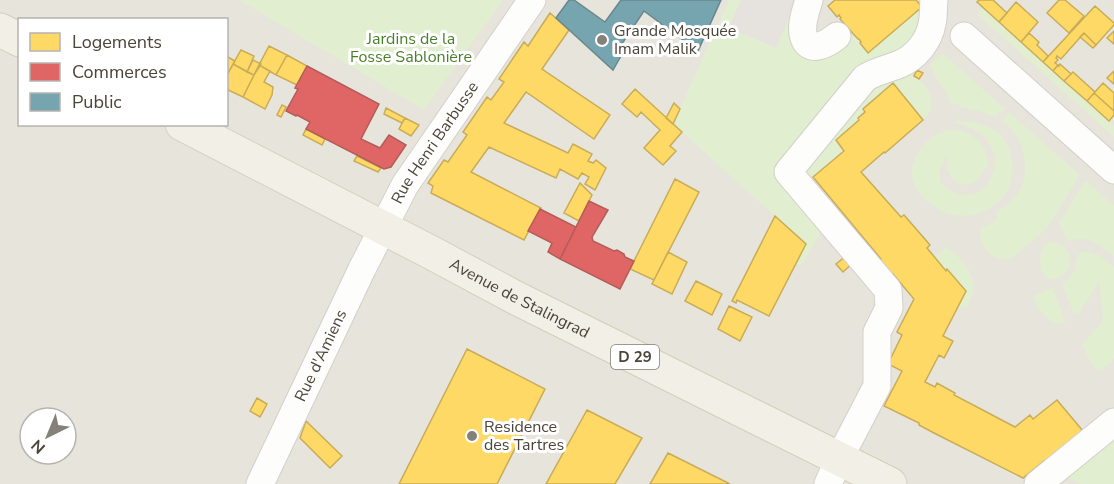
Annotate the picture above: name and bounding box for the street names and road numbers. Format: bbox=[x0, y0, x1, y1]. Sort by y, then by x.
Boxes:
street label: Rue Henri Barbusse bbox=[386, 77, 484, 208]
street label: Avenue de Stalingrad bbox=[446, 253, 593, 344]
street label: Rue d'Amiens bbox=[290, 306, 352, 405]
road number: D 29 bbox=[611, 345, 659, 369]

